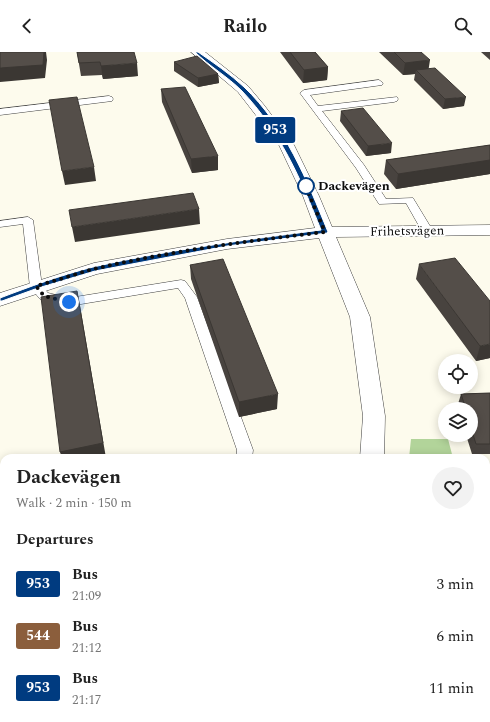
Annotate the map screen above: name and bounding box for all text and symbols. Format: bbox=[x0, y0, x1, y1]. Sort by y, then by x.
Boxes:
text: Railo bbox=[223, 13, 267, 40]
icon: back bbox=[16, 15, 38, 37]
icon: search bbox=[452, 15, 474, 37]
line badge: 953 bbox=[252, 117, 298, 143]
text: 953 bbox=[263, 119, 287, 140]
place label: Dackevägen bbox=[318, 176, 390, 196]
marker: Dackevägen bbox=[297, 177, 315, 195]
street label: Frihetsvägen bbox=[370, 220, 445, 242]
your location bbox=[59, 292, 79, 312]
map controls bbox=[438, 354, 478, 442]
button: locate bbox=[438, 354, 478, 394]
button: layers bbox=[438, 402, 478, 442]
text: Dackevägen bbox=[16, 463, 121, 492]
button: heart bbox=[432, 467, 474, 509]
text: Walk · 2 min · 150 m bbox=[16, 493, 132, 513]
text: Departures bbox=[16, 528, 94, 551]
text: Bus bbox=[72, 563, 98, 586]
text: 953 bbox=[26, 573, 50, 594]
text: 3 min bbox=[436, 573, 474, 596]
text: 21:09 bbox=[72, 586, 101, 606]
text: Bus bbox=[72, 615, 98, 638]
text: 544 bbox=[26, 625, 50, 646]
text: 6 min bbox=[436, 625, 474, 648]
text: 21:12 bbox=[72, 638, 101, 658]
text: Bus bbox=[72, 667, 98, 690]
text: 953 bbox=[26, 677, 50, 698]
text: 11 min bbox=[429, 677, 474, 700]
text: 21:17 bbox=[72, 690, 101, 710]

